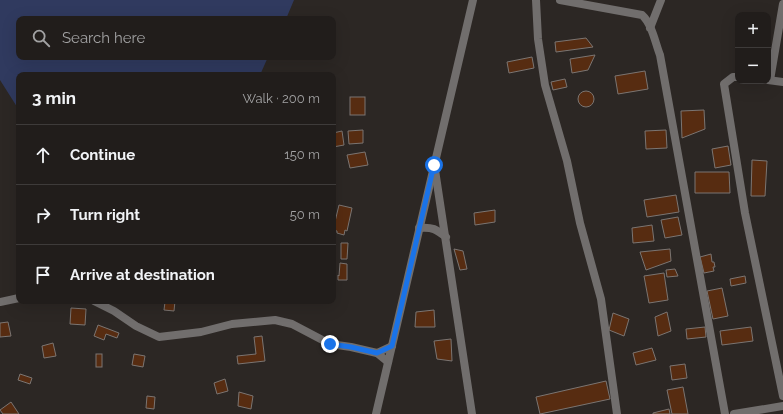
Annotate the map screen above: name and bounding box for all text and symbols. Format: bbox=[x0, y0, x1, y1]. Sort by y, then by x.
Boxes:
map controls bbox=[735, 12, 771, 84]
button: + bbox=[735, 12, 771, 48]
search box bbox=[16, 16, 336, 60]
icon: search bbox=[30, 27, 52, 49]
text: Search here bbox=[62, 29, 145, 47]
button: − bbox=[735, 48, 771, 84]
text: 3 min bbox=[32, 88, 76, 108]
text: Walk · 200 m bbox=[243, 91, 320, 106]
icon: ahead bbox=[32, 144, 54, 166]
text: Continue bbox=[70, 146, 135, 164]
text: 150 m bbox=[284, 147, 320, 162]
route start bbox=[425, 156, 443, 174]
icon: right bbox=[32, 204, 54, 226]
text: Turn right bbox=[70, 206, 140, 224]
text: 50 m bbox=[290, 207, 320, 222]
icon: arrive bbox=[32, 264, 54, 286]
text: Arrive at destination bbox=[70, 266, 215, 284]
route end bbox=[321, 335, 339, 353]

